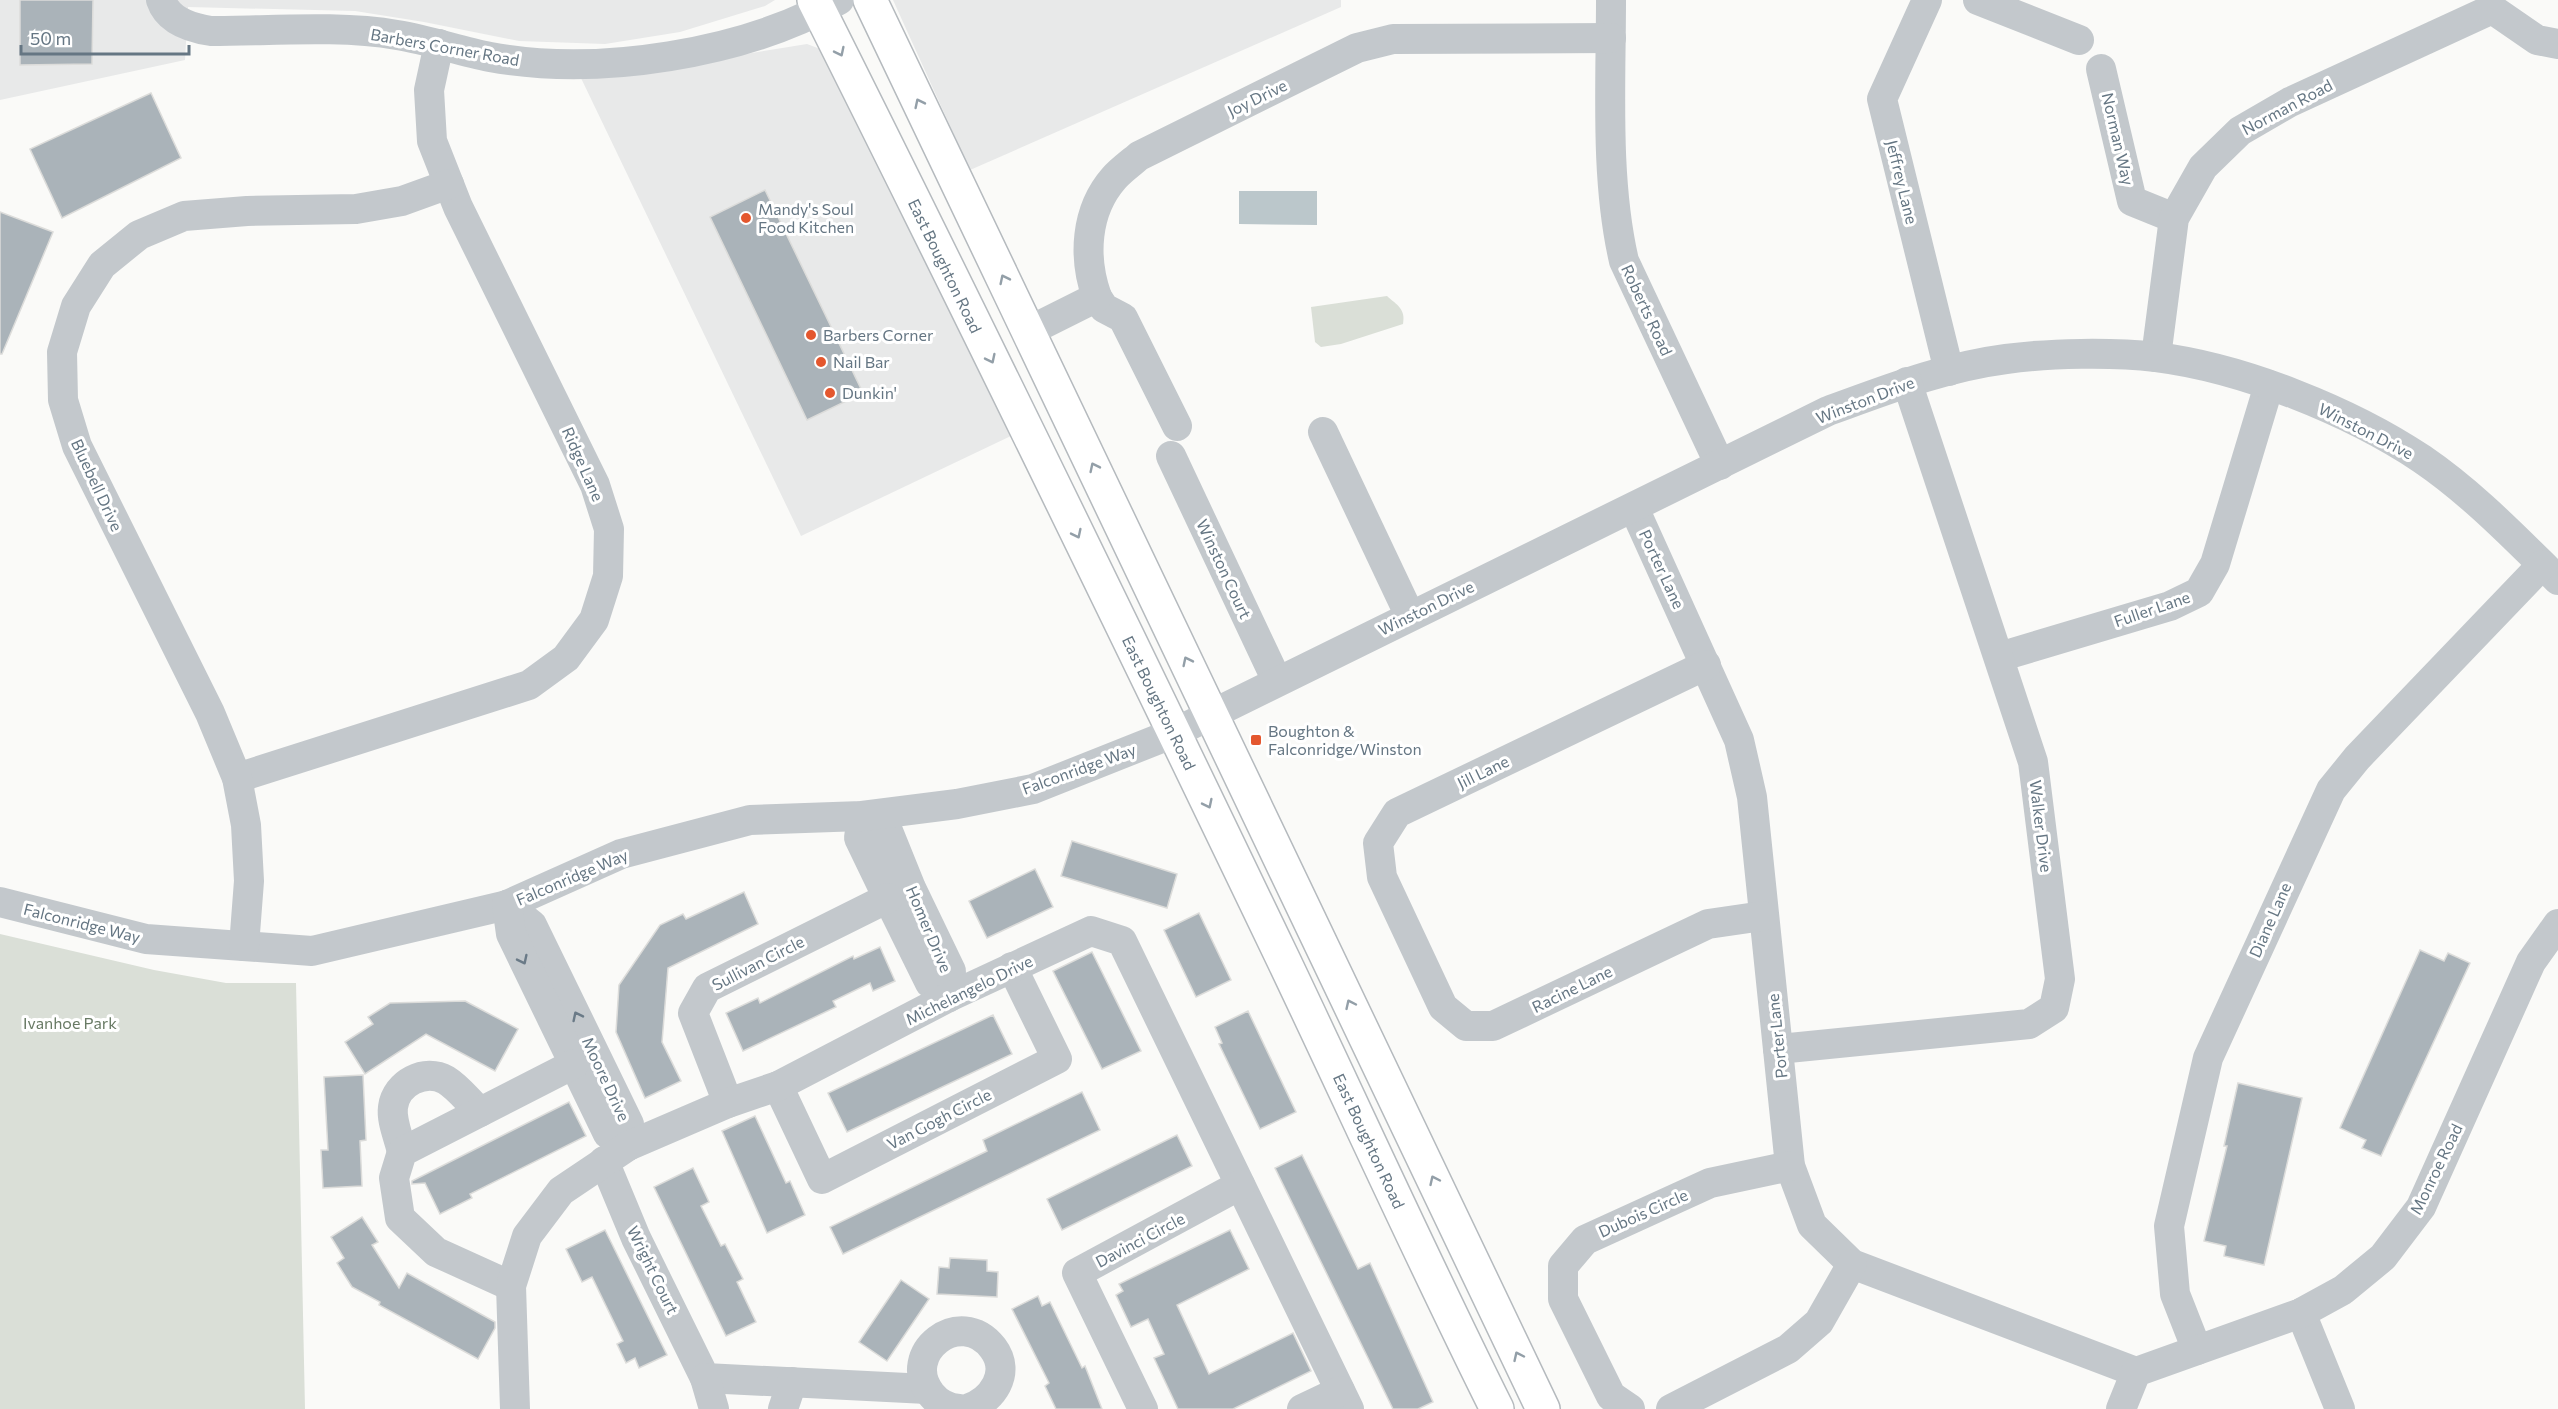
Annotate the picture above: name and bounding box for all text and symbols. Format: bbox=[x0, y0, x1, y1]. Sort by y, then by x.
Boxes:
scale bar bbox=[21, 18, 189, 56]
street label: Barbers Corner Road bbox=[369, 24, 521, 69]
text: 50 m bbox=[30, 27, 71, 49]
one-way arrow bbox=[832, 46, 844, 57]
street label: Joy Drive bbox=[1224, 75, 1290, 120]
street label: Norman Road bbox=[2238, 75, 2335, 138]
street label: Norman Way bbox=[2099, 91, 2138, 187]
one-way arrow bbox=[915, 99, 927, 110]
street label: Jeffrey Lane bbox=[1883, 138, 1922, 226]
street label: East Boughton Road bbox=[905, 196, 986, 336]
place label: Mandy's Soul Food Kitchen bbox=[758, 199, 854, 236]
marker: Mandy's Soul Food Kitchen bbox=[739, 211, 753, 225]
street label: Roberts Road bbox=[1618, 261, 1677, 358]
one-way arrow bbox=[999, 274, 1011, 285]
place label: Barbers Corner bbox=[823, 325, 934, 344]
marker: Barbers Corner bbox=[804, 328, 818, 342]
place label: Nail Bar bbox=[833, 352, 890, 371]
one-way arrow bbox=[983, 353, 995, 364]
marker: Nail Bar bbox=[814, 355, 828, 369]
street label: Winston Drive bbox=[1813, 372, 1917, 427]
place label: Dunkin' bbox=[842, 383, 897, 402]
marker: Dunkin' bbox=[823, 386, 837, 400]
street label: Winston Drive bbox=[2316, 399, 2417, 463]
street label: Ridge Lane bbox=[559, 424, 608, 504]
street label: Bluebell Drive bbox=[68, 436, 127, 534]
one-way arrow bbox=[1089, 462, 1101, 473]
street label: Winston Court bbox=[1193, 516, 1256, 622]
street label: Porter Lane bbox=[1636, 526, 1689, 611]
one-way arrow bbox=[1069, 528, 1081, 539]
street label: Winston Drive bbox=[1375, 576, 1477, 639]
street label: Fuller Lane bbox=[2111, 587, 2192, 630]
street label: East Boughton Road bbox=[1119, 633, 1200, 773]
one-way arrow bbox=[1182, 657, 1194, 668]
place label: Boughton & Falconridge/Winston bbox=[1268, 721, 1422, 758]
marker: Boughton & Falconridge/Winston bbox=[1249, 733, 1263, 747]
street label: Falconridge Way bbox=[1019, 739, 1138, 798]
street label: Jill Lane bbox=[1454, 751, 1512, 792]
street label: Walker Drive bbox=[2026, 779, 2057, 873]
one-way arrow bbox=[1201, 797, 1213, 808]
street label: Falconridge Way bbox=[513, 844, 631, 909]
street label: Diane Lane bbox=[2245, 879, 2295, 960]
street label: Homer Drive bbox=[903, 883, 956, 975]
street label: Falconridge Way bbox=[22, 899, 142, 946]
street label: Sullivan Circle bbox=[709, 931, 807, 994]
street label: Michelangelo Drive bbox=[902, 951, 1035, 1029]
one-way arrow bbox=[516, 954, 528, 965]
street label: Racine Lane bbox=[1529, 961, 1615, 1016]
street label: Porter Lane bbox=[1763, 993, 1790, 1079]
one-way arrow bbox=[1346, 1000, 1358, 1011]
one-way arrow bbox=[572, 1011, 584, 1022]
park label: Ivanhoe Park bbox=[23, 1013, 117, 1032]
street label: Moore Drive bbox=[579, 1034, 634, 1124]
street label: East Boughton Road bbox=[1330, 1070, 1409, 1211]
street label: Van Gogh Circle bbox=[883, 1084, 994, 1153]
street label: Monroe Road bbox=[2405, 1120, 2466, 1217]
one-way arrow bbox=[1430, 1176, 1442, 1187]
street label: Dubois Circle bbox=[1595, 1184, 1690, 1241]
street label: Davinci Circle bbox=[1092, 1208, 1188, 1271]
street label: Wright Court bbox=[624, 1223, 683, 1317]
one-way arrow bbox=[1514, 1352, 1526, 1363]

